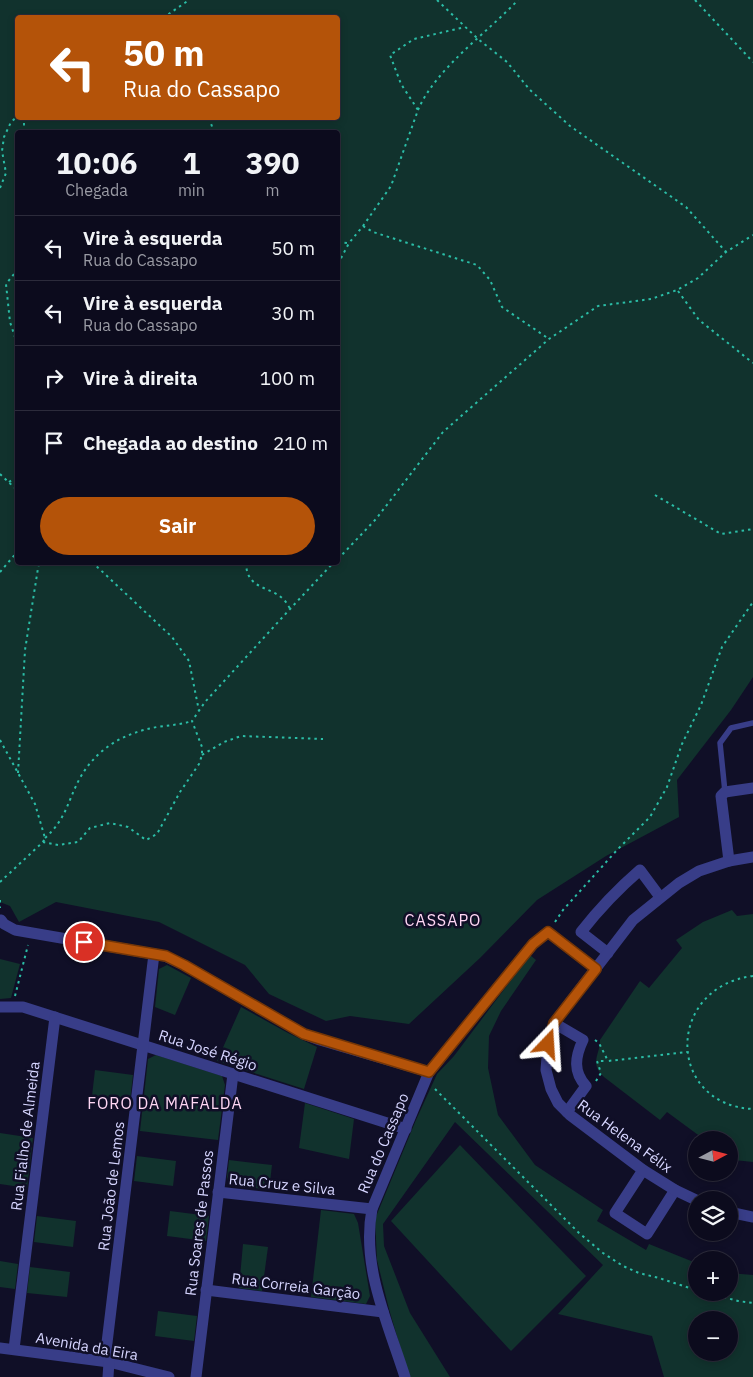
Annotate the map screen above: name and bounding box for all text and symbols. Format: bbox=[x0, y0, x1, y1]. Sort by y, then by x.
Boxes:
text: 50 m bbox=[123, 30, 205, 76]
icon: left bbox=[40, 35, 105, 100]
text: Rua do Cassapo bbox=[123, 74, 280, 103]
text: 10:06 bbox=[56, 143, 137, 182]
text: 1 bbox=[182, 143, 200, 182]
text: 390 bbox=[245, 143, 299, 182]
text: Chegada bbox=[65, 180, 128, 200]
text: min bbox=[178, 180, 205, 200]
text: m bbox=[265, 180, 279, 200]
text: Vire à esquerda bbox=[83, 226, 223, 250]
icon: left bbox=[40, 234, 68, 262]
text: 50 m bbox=[271, 236, 315, 260]
text: Rua do Cassapo bbox=[83, 250, 197, 270]
text: Vire à esquerda bbox=[83, 291, 223, 315]
icon: left bbox=[40, 299, 68, 327]
text: 30 m bbox=[271, 301, 315, 325]
text: Rua do Cassapo bbox=[83, 315, 197, 335]
icon: right bbox=[40, 364, 68, 392]
text: Vire à direita bbox=[83, 366, 198, 390]
text: 100 m bbox=[260, 366, 315, 390]
icon: arrive bbox=[40, 429, 68, 457]
text: Chegada ao destino bbox=[83, 431, 258, 455]
text: 210 m bbox=[273, 431, 328, 455]
button: Sair bbox=[40, 497, 315, 555]
district label: CASSAPO bbox=[405, 910, 481, 930]
pin bbox=[63, 921, 105, 963]
icon: arrive bbox=[70, 928, 98, 956]
position arrow bbox=[521, 1017, 573, 1069]
street label: Rua José Régio bbox=[156, 1025, 260, 1075]
street label: Rua Fialho de Almeida bbox=[6, 1060, 44, 1212]
street label: Rua do Cassapo bbox=[353, 1090, 413, 1196]
district label: FORO DA MAFALDA bbox=[87, 1093, 243, 1113]
street label: Rua Helena Félix bbox=[574, 1095, 676, 1177]
street label: Rua João de Lemos bbox=[94, 1120, 128, 1252]
north arrow bbox=[688, 1131, 738, 1181]
map controls bbox=[688, 1131, 738, 1361]
street label: Rua Soares de Passos bbox=[181, 1149, 217, 1297]
street label: Rua Cruz e Silva bbox=[228, 1169, 336, 1199]
button: layers bbox=[688, 1191, 738, 1241]
button: + bbox=[688, 1251, 738, 1301]
street label: Rua Correia Garção bbox=[230, 1269, 362, 1303]
button: − bbox=[688, 1311, 738, 1361]
street label: Avenida da Eira bbox=[34, 1328, 140, 1364]

